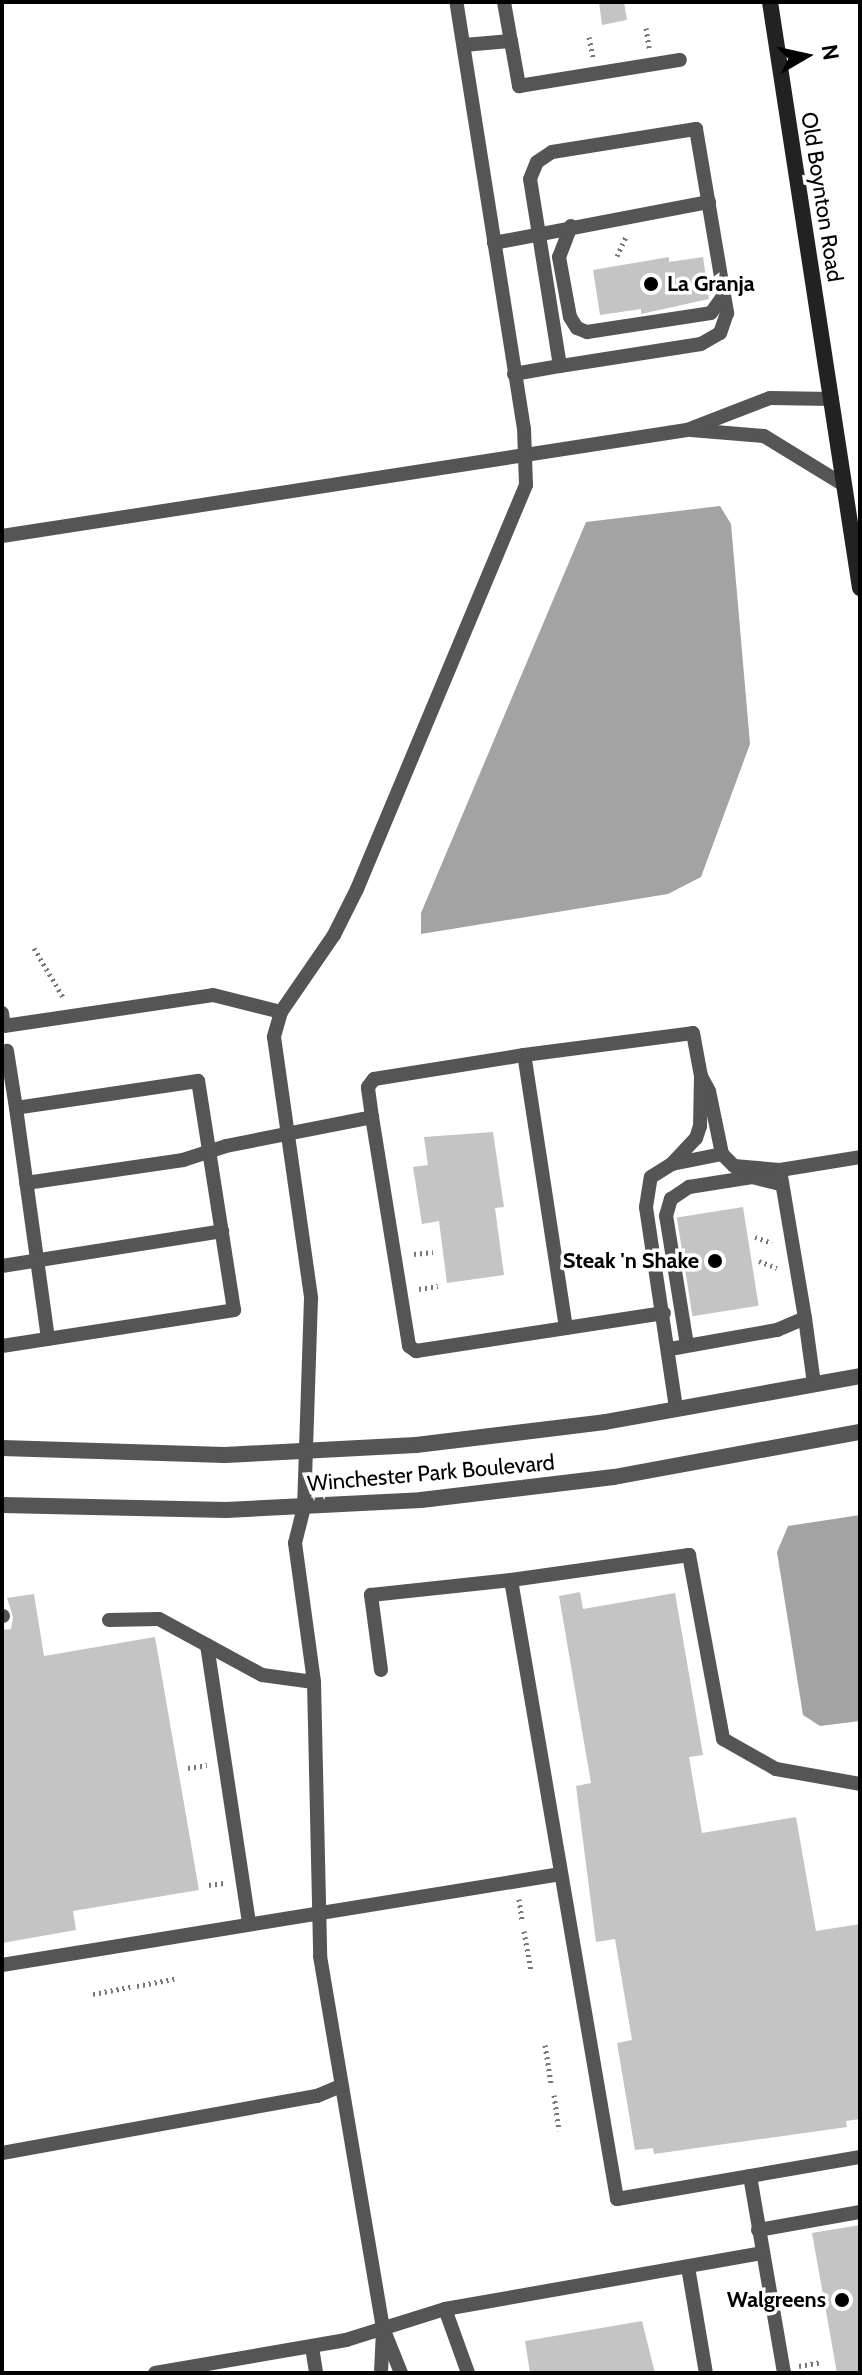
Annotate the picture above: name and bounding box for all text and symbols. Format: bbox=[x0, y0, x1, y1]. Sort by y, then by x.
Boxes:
north arrow bbox=[766, 16, 846, 96]
text: N bbox=[816, 42, 845, 62]
street label: Old Boynton Road bbox=[796, 110, 848, 284]
place label: La Granja bbox=[667, 271, 755, 297]
marker: La Granja bbox=[642, 275, 660, 293]
place label: Steak 'n Shake bbox=[563, 1248, 699, 1274]
marker: Steak 'n Shake bbox=[706, 1252, 724, 1270]
street label: Winchester Park Boulevard bbox=[306, 1449, 556, 1497]
place label: Walgreens bbox=[727, 2287, 826, 2313]
marker: Walgreens bbox=[833, 2291, 851, 2309]

